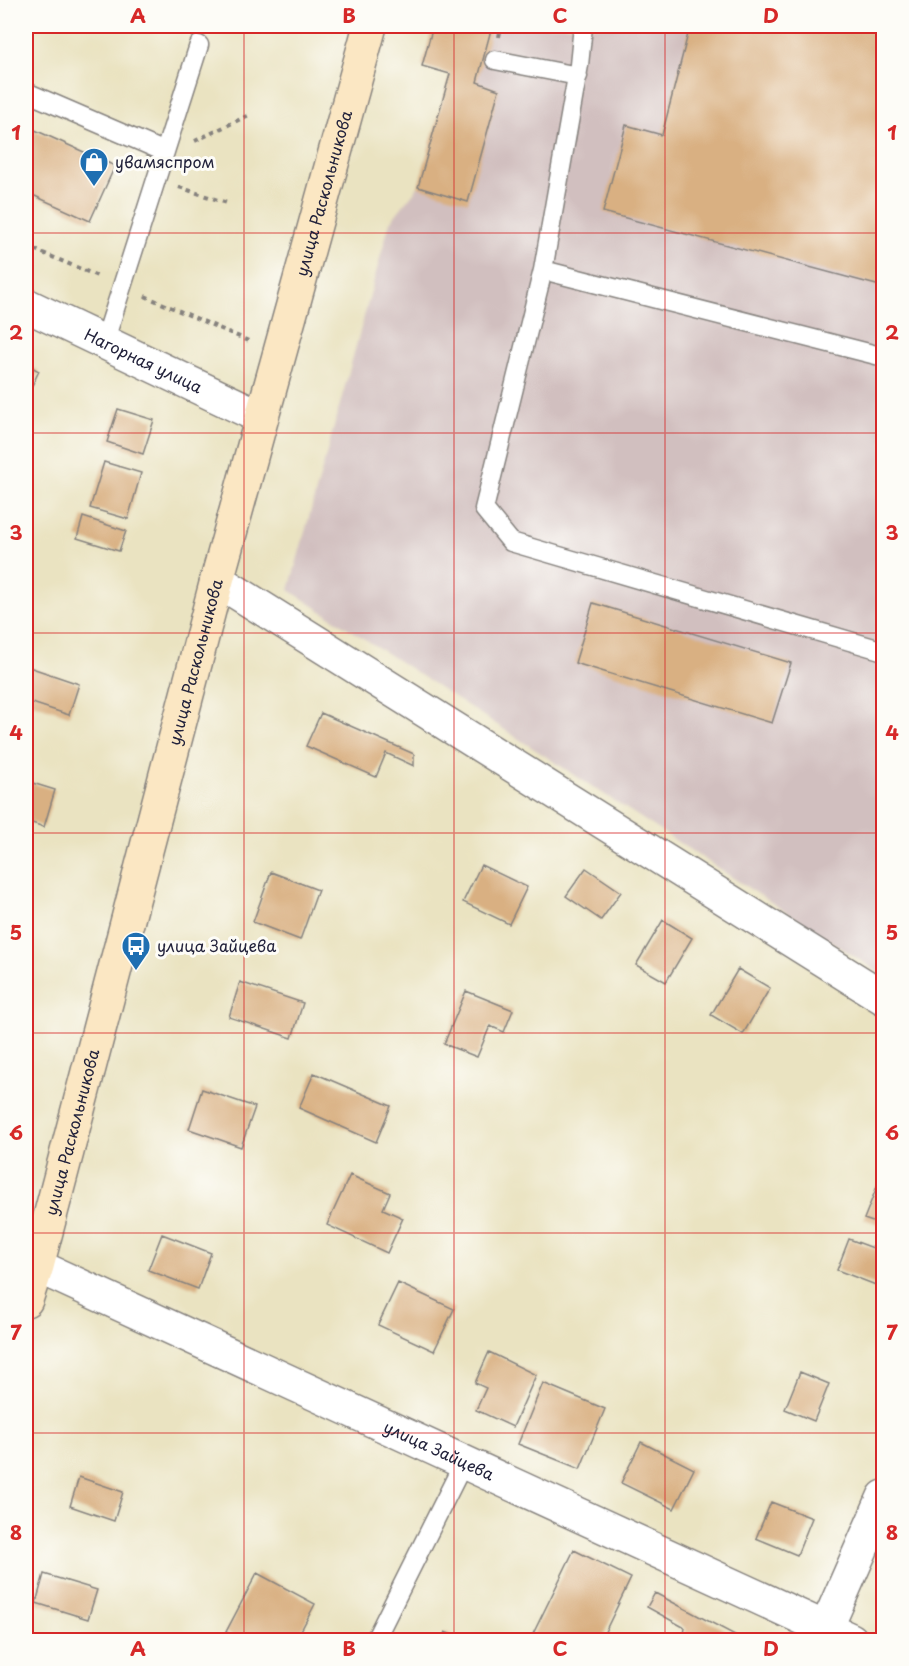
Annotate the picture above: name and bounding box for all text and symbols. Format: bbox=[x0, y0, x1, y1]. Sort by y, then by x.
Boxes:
text: A bbox=[130, 0, 146, 30]
text: B bbox=[342, 0, 356, 30]
text: C bbox=[552, 0, 568, 30]
text: D bbox=[763, 0, 779, 30]
street label: улица Раскольникова bbox=[288, 107, 357, 279]
text: 1 bbox=[11, 117, 21, 147]
text: 1 bbox=[887, 117, 897, 147]
shop icon: увамяспром bbox=[78, 146, 110, 188]
place label: увамяспром bbox=[115, 149, 215, 173]
text: 2 bbox=[9, 317, 23, 347]
text: 2 bbox=[885, 317, 899, 347]
street label: Нагорная улица bbox=[81, 322, 207, 398]
text: 3 bbox=[9, 517, 23, 547]
text: 3 bbox=[885, 517, 899, 547]
street label: улица Раскольникова bbox=[161, 576, 228, 748]
text: 4 bbox=[9, 717, 23, 747]
text: 4 bbox=[885, 717, 899, 747]
text: 5 bbox=[10, 917, 22, 947]
text: 5 bbox=[886, 917, 898, 947]
bus stop icon: улица Зайцева bbox=[120, 930, 152, 972]
place label: улица Зайцева bbox=[157, 933, 276, 957]
street label: улица Раскольникова bbox=[38, 1046, 104, 1218]
text: 6 bbox=[9, 1117, 23, 1147]
text: 6 bbox=[885, 1117, 899, 1147]
text: 7 bbox=[10, 1317, 22, 1347]
text: 7 bbox=[886, 1317, 898, 1347]
street label: улица Зайцева bbox=[380, 1414, 499, 1486]
text: 8 bbox=[10, 1517, 22, 1547]
text: 8 bbox=[886, 1517, 898, 1547]
text: A bbox=[130, 1633, 146, 1663]
text: B bbox=[342, 1633, 356, 1663]
text: C bbox=[552, 1633, 568, 1663]
text: D bbox=[763, 1633, 779, 1663]

